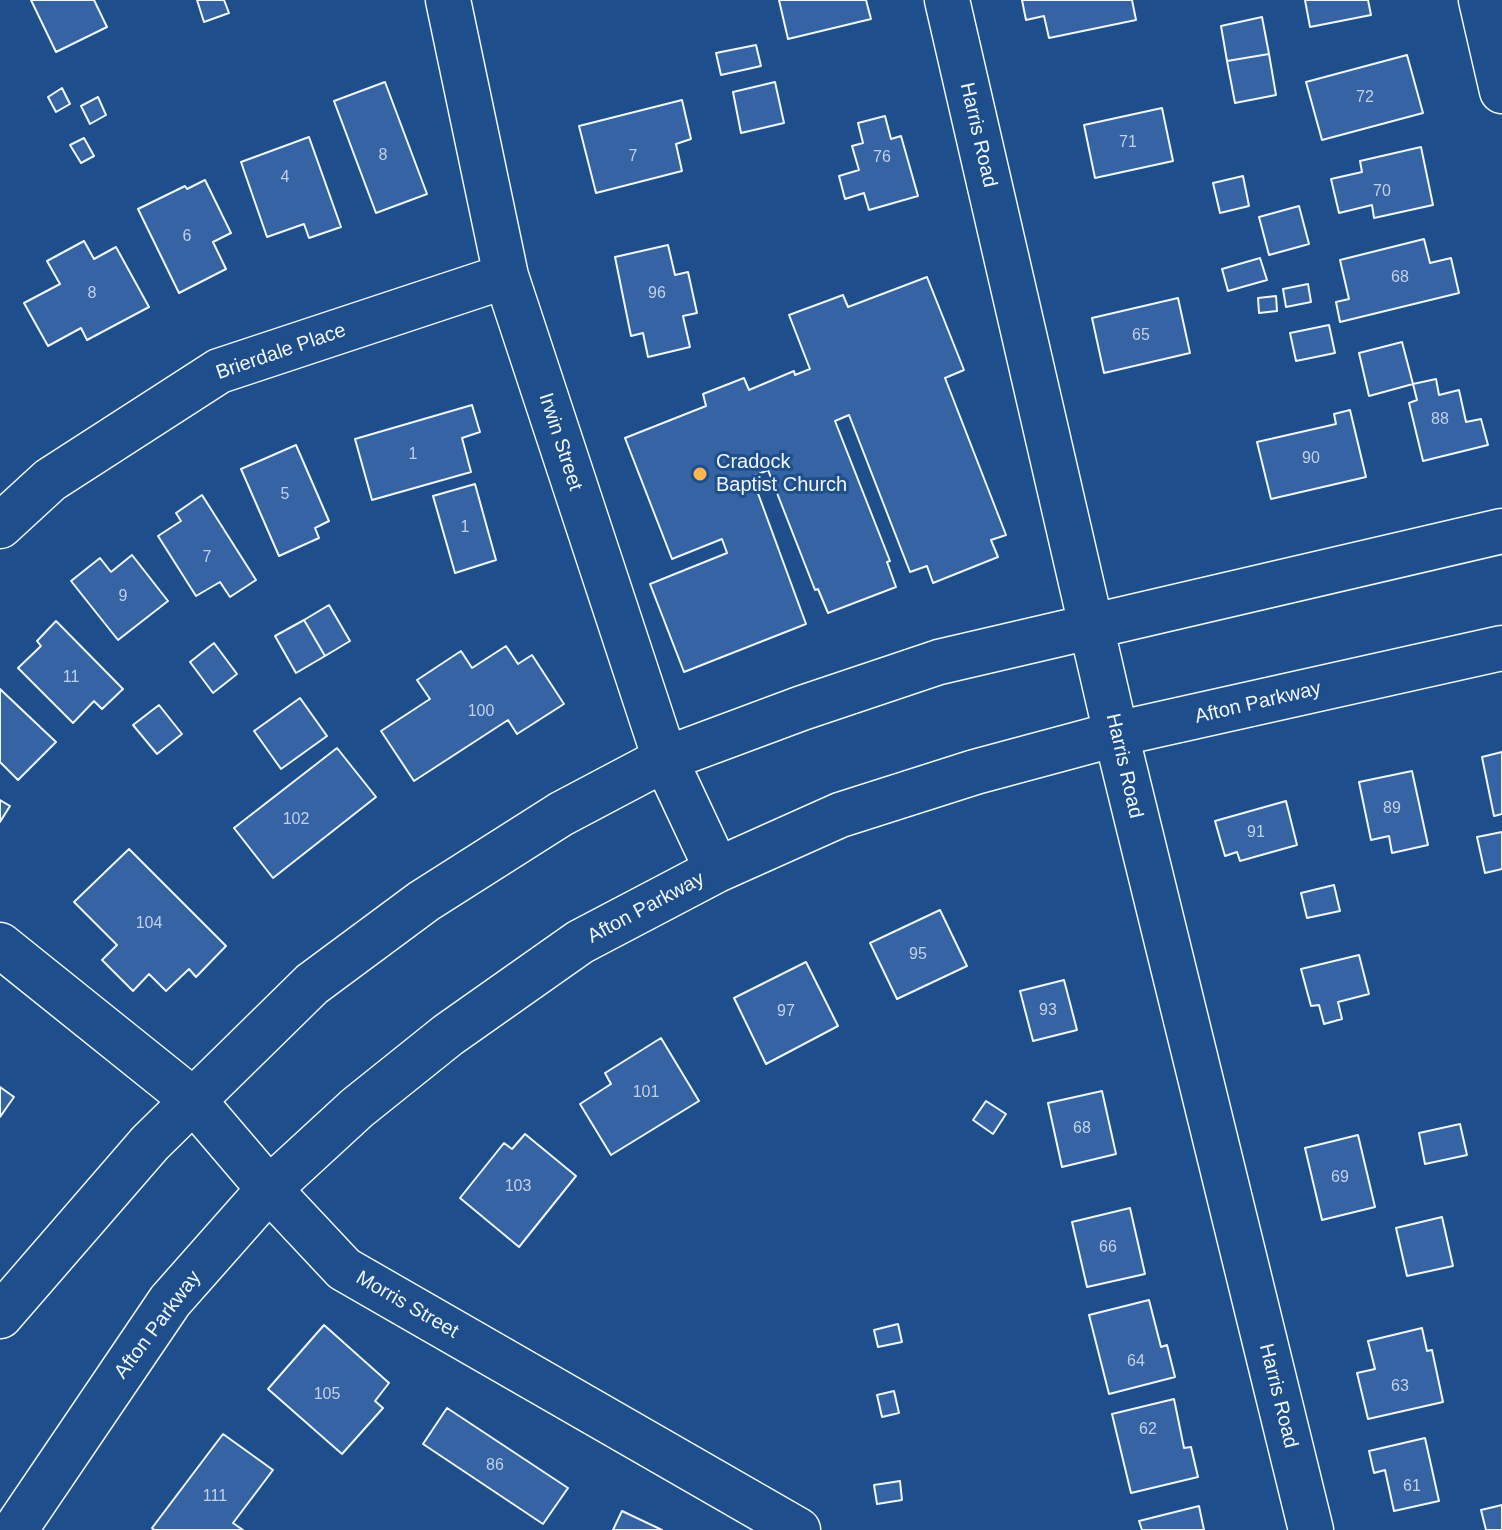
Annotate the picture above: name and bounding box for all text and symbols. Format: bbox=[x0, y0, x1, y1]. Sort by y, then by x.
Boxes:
street label: Harris Road bbox=[954, 80, 1002, 190]
house number: 72 bbox=[1356, 88, 1374, 108]
house number: 71 bbox=[1119, 133, 1137, 153]
house number: 8 bbox=[379, 146, 387, 166]
house number: 7 bbox=[629, 147, 637, 167]
house number: 76 bbox=[873, 148, 891, 168]
house number: 4 bbox=[281, 168, 289, 188]
house number: 70 bbox=[1373, 182, 1391, 202]
house number: 6 bbox=[183, 227, 191, 247]
house number: 68 bbox=[1391, 268, 1409, 288]
house number: 8 bbox=[88, 284, 96, 304]
house number: 96 bbox=[648, 284, 666, 304]
street label: Brierdale Place bbox=[213, 319, 349, 385]
house number: 65 bbox=[1132, 326, 1150, 346]
street label: Irwin Street bbox=[533, 390, 587, 494]
house number: 88 bbox=[1431, 410, 1449, 430]
house number: 1 bbox=[409, 445, 417, 465]
house number: 90 bbox=[1302, 449, 1320, 469]
place label: Cradock Baptist Church bbox=[716, 450, 847, 497]
marker: Cradock Baptist Church bbox=[691, 465, 709, 483]
house number: 5 bbox=[281, 485, 289, 505]
house number: 1 bbox=[461, 518, 469, 538]
house number: 7 bbox=[203, 548, 211, 568]
house number: 9 bbox=[119, 587, 127, 607]
house number: 11 bbox=[63, 668, 79, 688]
street label: Afton Parkway bbox=[1192, 677, 1324, 729]
house number: 100 bbox=[468, 702, 494, 722]
street label: Harris Road bbox=[1100, 711, 1148, 821]
house number: 89 bbox=[1383, 799, 1401, 819]
house number: 102 bbox=[283, 810, 309, 830]
house number: 91 bbox=[1247, 823, 1265, 843]
street label: Afton Parkway bbox=[583, 867, 709, 949]
house number: 104 bbox=[136, 914, 162, 934]
house number: 95 bbox=[909, 945, 927, 965]
house number: 93 bbox=[1039, 1001, 1057, 1021]
house number: 97 bbox=[777, 1002, 795, 1022]
house number: 101 bbox=[633, 1083, 659, 1103]
house number: 68 bbox=[1073, 1119, 1091, 1139]
house number: 69 bbox=[1331, 1168, 1349, 1188]
house number: 103 bbox=[505, 1177, 531, 1197]
house number: 66 bbox=[1099, 1238, 1117, 1258]
street label: Afton Parkway bbox=[110, 1266, 206, 1384]
street label: Morris Street bbox=[351, 1266, 463, 1344]
street label: Harris Road bbox=[1253, 1341, 1303, 1451]
house number: 64 bbox=[1127, 1352, 1145, 1372]
house number: 63 bbox=[1391, 1377, 1409, 1397]
house number: 105 bbox=[314, 1385, 340, 1405]
house number: 62 bbox=[1139, 1420, 1157, 1440]
house number: 86 bbox=[486, 1456, 504, 1476]
house number: 61 bbox=[1403, 1477, 1421, 1497]
house number: 111 bbox=[203, 1487, 227, 1507]

